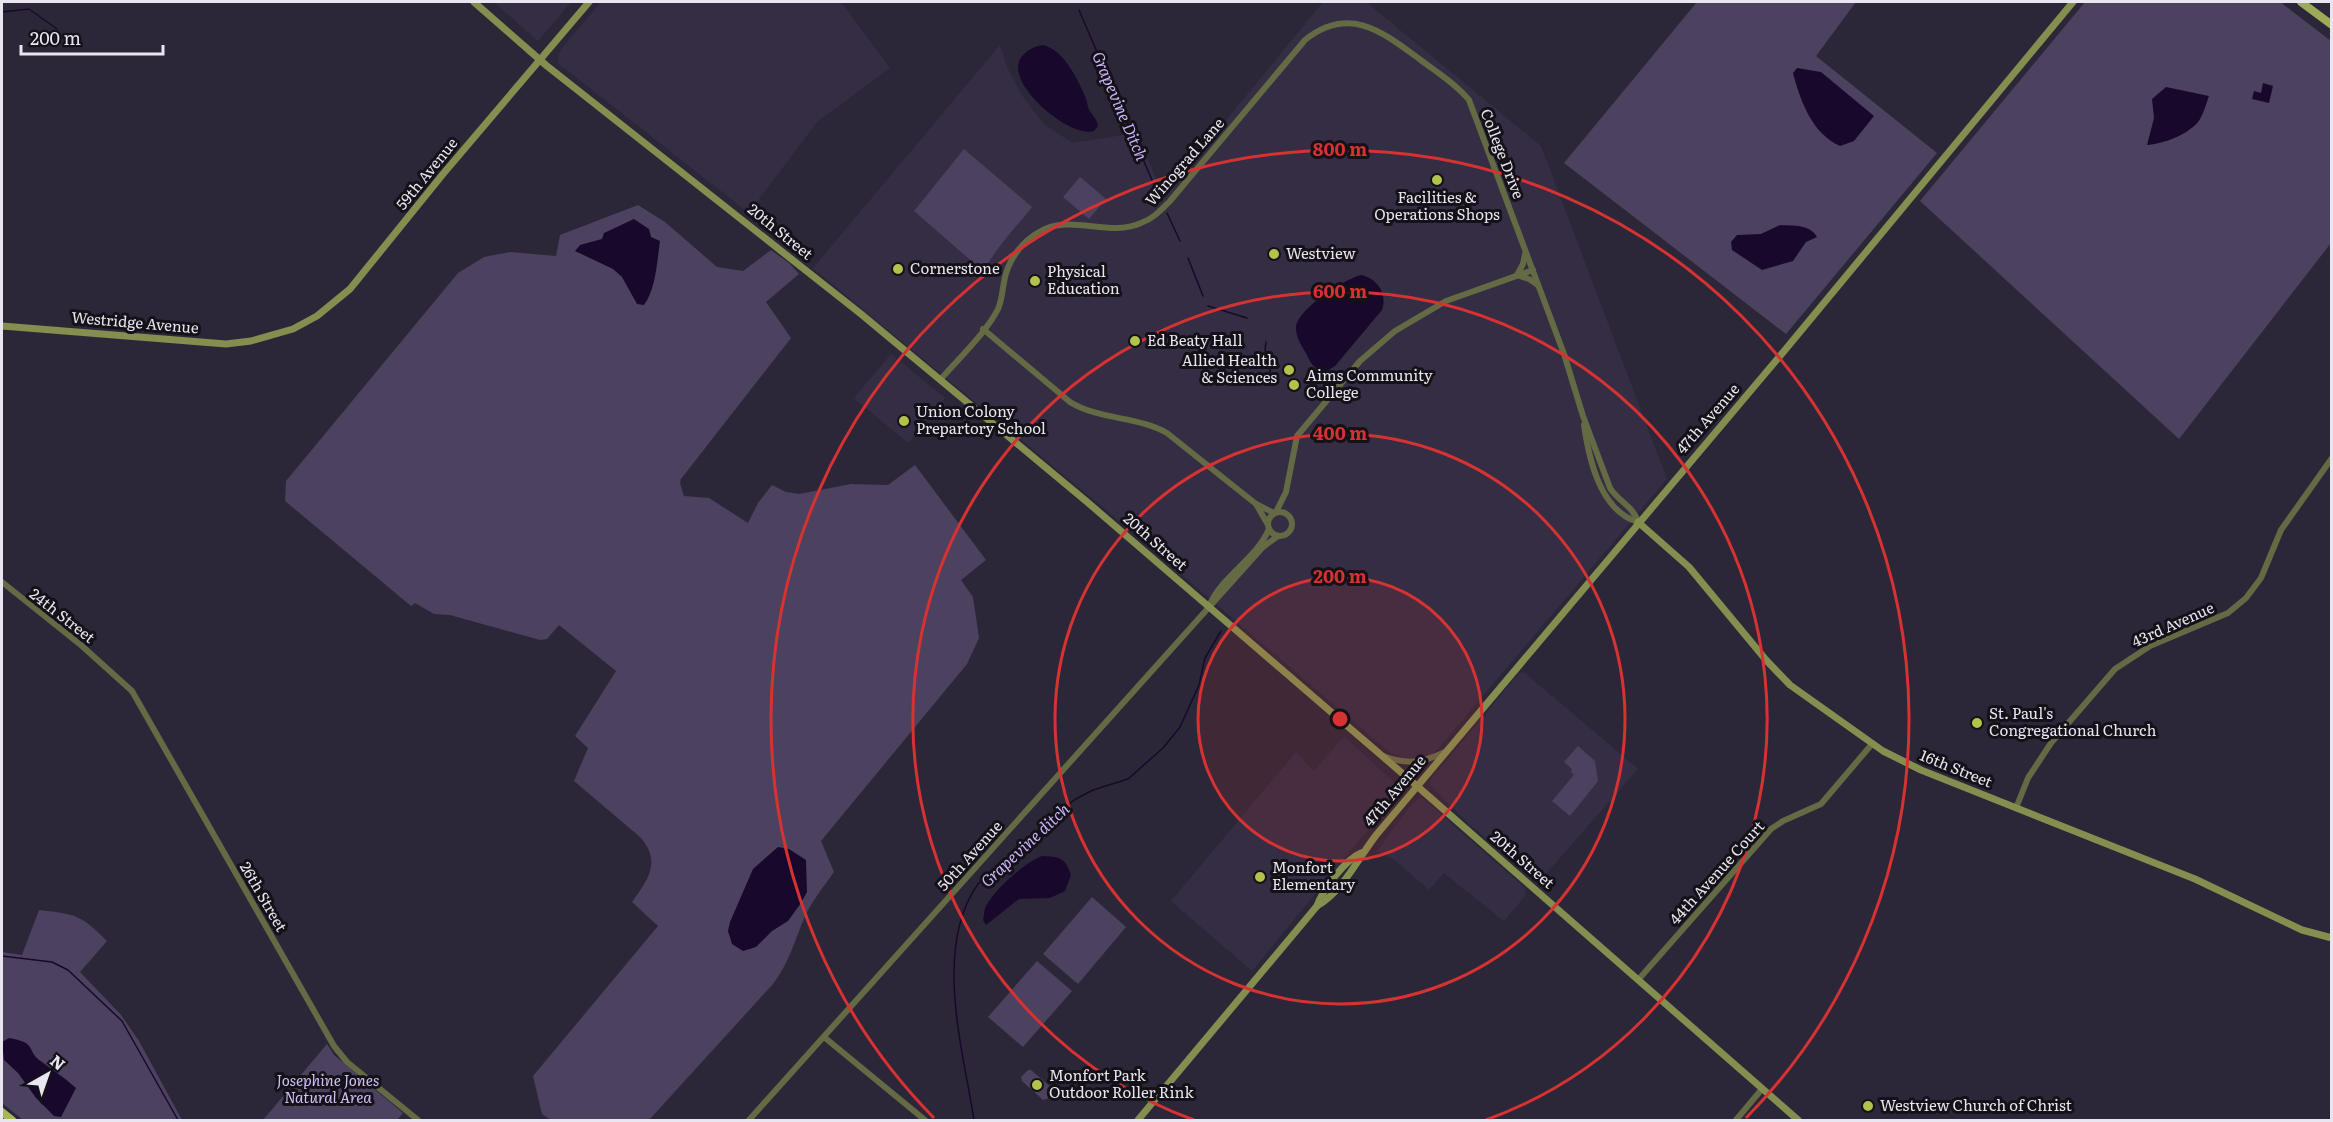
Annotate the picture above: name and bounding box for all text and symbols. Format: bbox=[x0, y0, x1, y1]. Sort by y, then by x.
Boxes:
scale bar bbox=[21, 18, 164, 56]
text: 200 m bbox=[30, 24, 81, 51]
water label: Grapevine Ditch bbox=[1087, 47, 1155, 164]
street label: College Drive bbox=[1476, 105, 1531, 202]
street label: Winograd Lane bbox=[1139, 112, 1229, 210]
street label: 59th Avenue bbox=[389, 132, 462, 214]
text: 800 m bbox=[1313, 135, 1367, 162]
marker: Facilities & Operations Shops bbox=[1430, 173, 1444, 187]
place label: Facilities & Operations Shops bbox=[1374, 185, 1500, 225]
street label: 20th Street bbox=[743, 197, 819, 264]
place label: Westview bbox=[1286, 241, 1356, 264]
marker: Westview bbox=[1267, 247, 1281, 261]
place label: Cornerstone bbox=[910, 256, 1000, 279]
place label: Physical Education bbox=[1047, 259, 1120, 299]
marker: Cornerstone bbox=[891, 262, 905, 276]
marker: Physical Education bbox=[1028, 274, 1042, 288]
text: 600 m bbox=[1313, 277, 1367, 304]
street label: Westridge Avenue bbox=[70, 304, 200, 339]
place label: Ed Beaty Hall bbox=[1147, 328, 1242, 351]
marker: Ed Beaty Hall bbox=[1128, 334, 1142, 348]
place label: Allied Health & Sciences bbox=[1182, 348, 1277, 388]
marker: Allied Health & Sciences bbox=[1282, 363, 1296, 377]
place label: Aims Community College bbox=[1306, 363, 1433, 403]
street label: 47th Avenue bbox=[1670, 377, 1744, 458]
marker: Aims Community College bbox=[1287, 378, 1301, 392]
place label: Union Colony Prepartory School bbox=[916, 399, 1046, 439]
marker: Union Colony Prepartory School bbox=[897, 414, 911, 428]
text: 400 m bbox=[1313, 419, 1367, 446]
street label: 20th Street bbox=[1119, 507, 1193, 575]
text: 200 m bbox=[1313, 562, 1367, 589]
street label: 24th Street bbox=[25, 582, 101, 648]
street label: 43rd Avenue bbox=[2127, 595, 2218, 652]
place label: St. Paul's Congregational Church bbox=[1989, 701, 2156, 741]
centre of rings bbox=[1330, 709, 1350, 729]
marker: St. Paul's Congregational Church bbox=[1970, 716, 1984, 730]
street label: 16th Street bbox=[1917, 743, 1996, 793]
street label: 47th Avenue bbox=[1357, 749, 1431, 831]
water label: Grapevine ditch bbox=[975, 796, 1075, 892]
street label: 50th Avenue bbox=[931, 814, 1007, 895]
street label: 44th Avenue Court bbox=[1663, 815, 1769, 929]
street label: 20th Street bbox=[1486, 825, 1560, 893]
place label: Monfort Elementary bbox=[1272, 855, 1356, 895]
street label: 26th Street bbox=[235, 857, 294, 936]
marker: Monfort Elementary bbox=[1253, 870, 1267, 884]
north arrow bbox=[18, 1044, 78, 1104]
text: N bbox=[45, 1048, 71, 1075]
place label: Monfort Park Outdoor Roller Rink bbox=[1049, 1063, 1194, 1103]
park label: Josephine Jones Natural Area bbox=[277, 1068, 379, 1108]
marker: Monfort Park Outdoor Roller Rink bbox=[1030, 1078, 1044, 1092]
place label: Westview Church of Christ bbox=[1880, 1093, 2072, 1116]
marker: Westview Church of Christ bbox=[1861, 1099, 1875, 1113]

